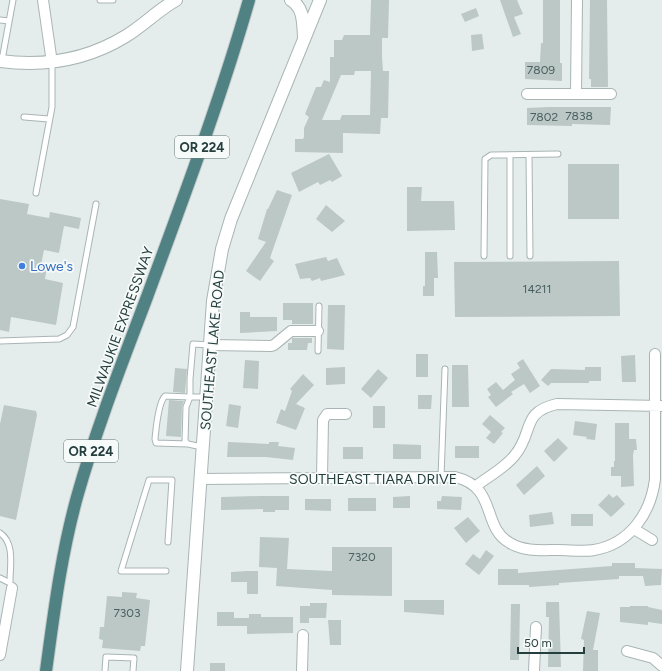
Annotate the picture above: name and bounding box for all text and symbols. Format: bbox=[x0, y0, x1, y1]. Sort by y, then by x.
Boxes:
house number: 7809 bbox=[527, 63, 555, 77]
house number: 7838 bbox=[565, 109, 593, 123]
house number: 7802 bbox=[530, 110, 558, 124]
road number: OR 224 bbox=[175, 136, 229, 158]
street label: MILWAUKIE EXPRESSWAY bbox=[84, 244, 158, 410]
place label: Lowe's bbox=[30, 258, 73, 275]
marker: Lowe's bbox=[17, 261, 27, 271]
street label: SOUTHEAST LAKE ROAD bbox=[197, 269, 228, 431]
house number: 14211 bbox=[522, 282, 552, 296]
road number: OR 224 bbox=[64, 440, 118, 462]
street label: SOUTHEAST TIARA DRIVE bbox=[289, 471, 457, 488]
house number: 7320 bbox=[348, 550, 376, 564]
house number: 7303 bbox=[113, 606, 141, 620]
scale bar bbox=[518, 629, 584, 655]
text: 50 m bbox=[524, 636, 552, 650]

